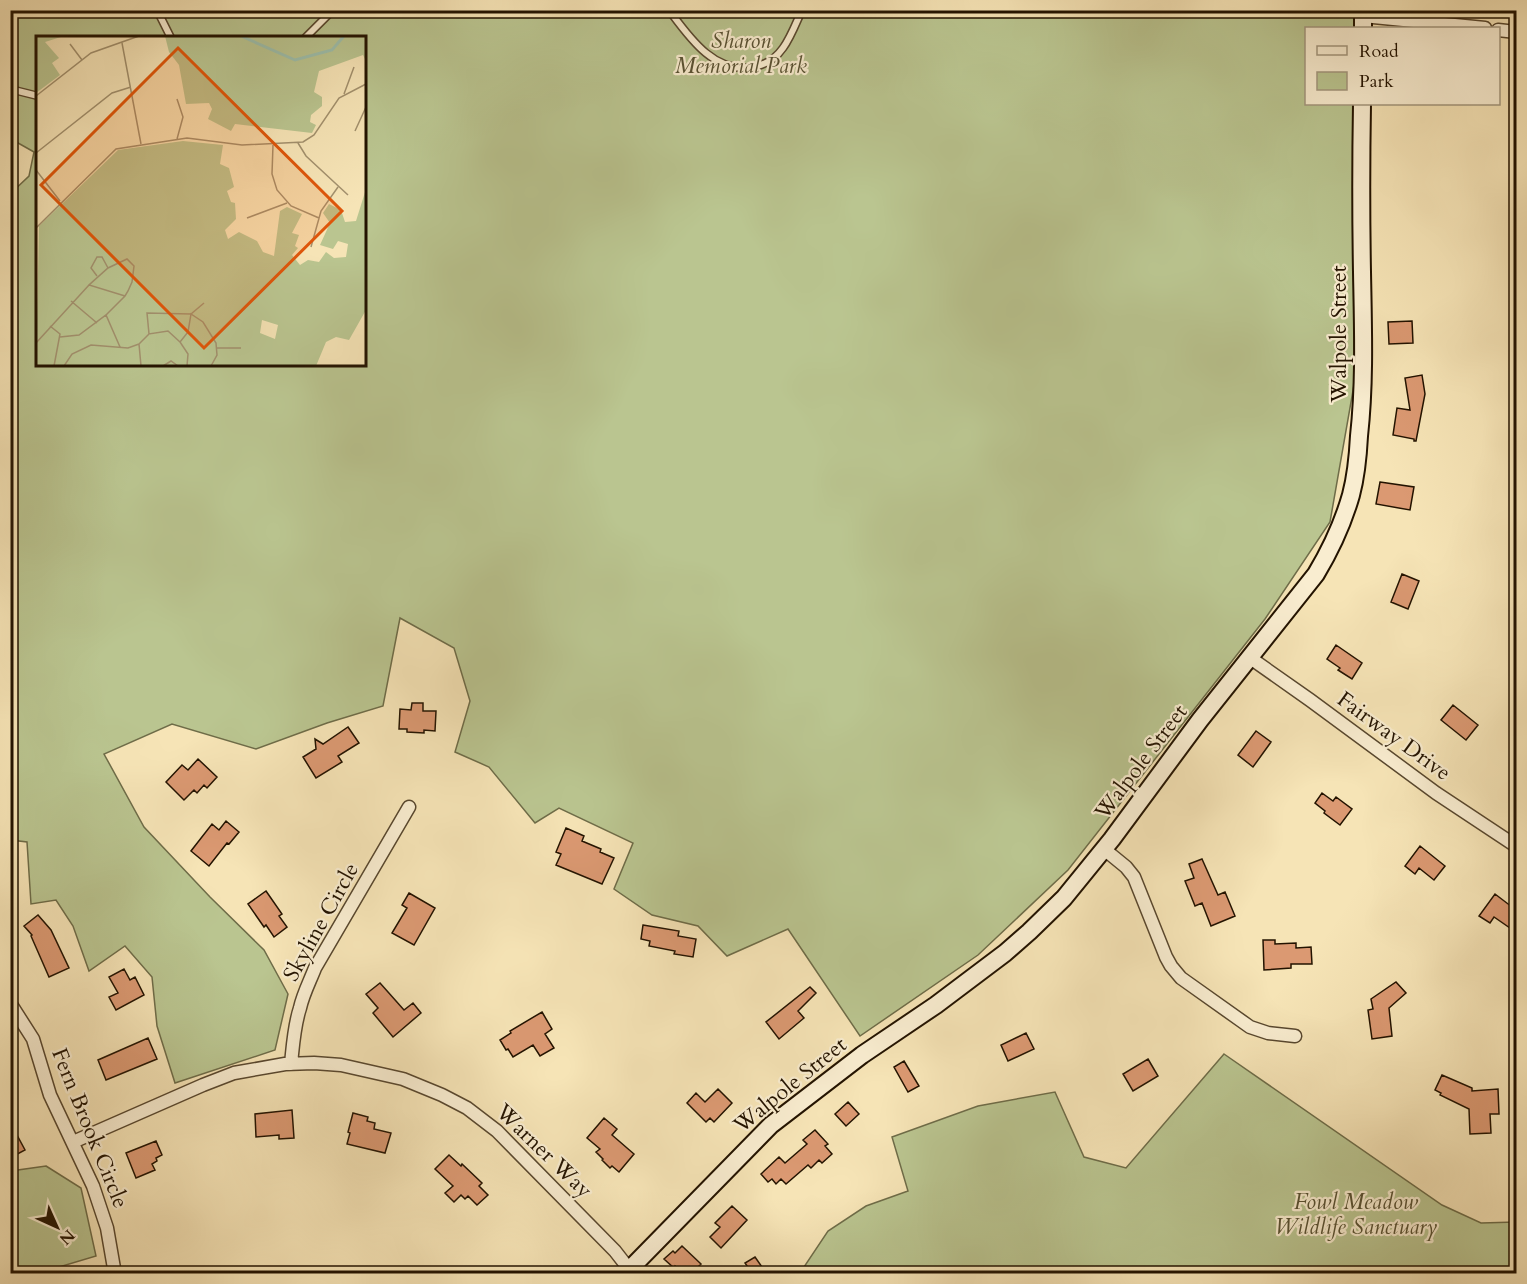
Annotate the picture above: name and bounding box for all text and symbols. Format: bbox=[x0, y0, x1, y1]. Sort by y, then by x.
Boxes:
park label: Sharon Memorial Park bbox=[675, 26, 807, 81]
legend bbox=[1305, 27, 1500, 105]
inset map bbox=[36, 36, 366, 366]
text: Road bbox=[1359, 39, 1399, 64]
text: Park bbox=[1359, 69, 1394, 94]
street label: Walpole Street bbox=[1324, 265, 1354, 404]
street label: Fairway Drive bbox=[1331, 684, 1457, 788]
street label: Walpole Street bbox=[1087, 698, 1194, 827]
street label: Skyline Circle bbox=[276, 857, 366, 987]
street label: Walpole Street bbox=[726, 1030, 853, 1141]
street label: Fern Brook Circle bbox=[44, 1044, 136, 1212]
street label: Warner Way bbox=[488, 1097, 599, 1205]
park label: Fowl Meadow Wildlife Sanctuary bbox=[1275, 1187, 1438, 1242]
north arrow bbox=[27, 1197, 87, 1257]
text: N bbox=[54, 1224, 80, 1250]

